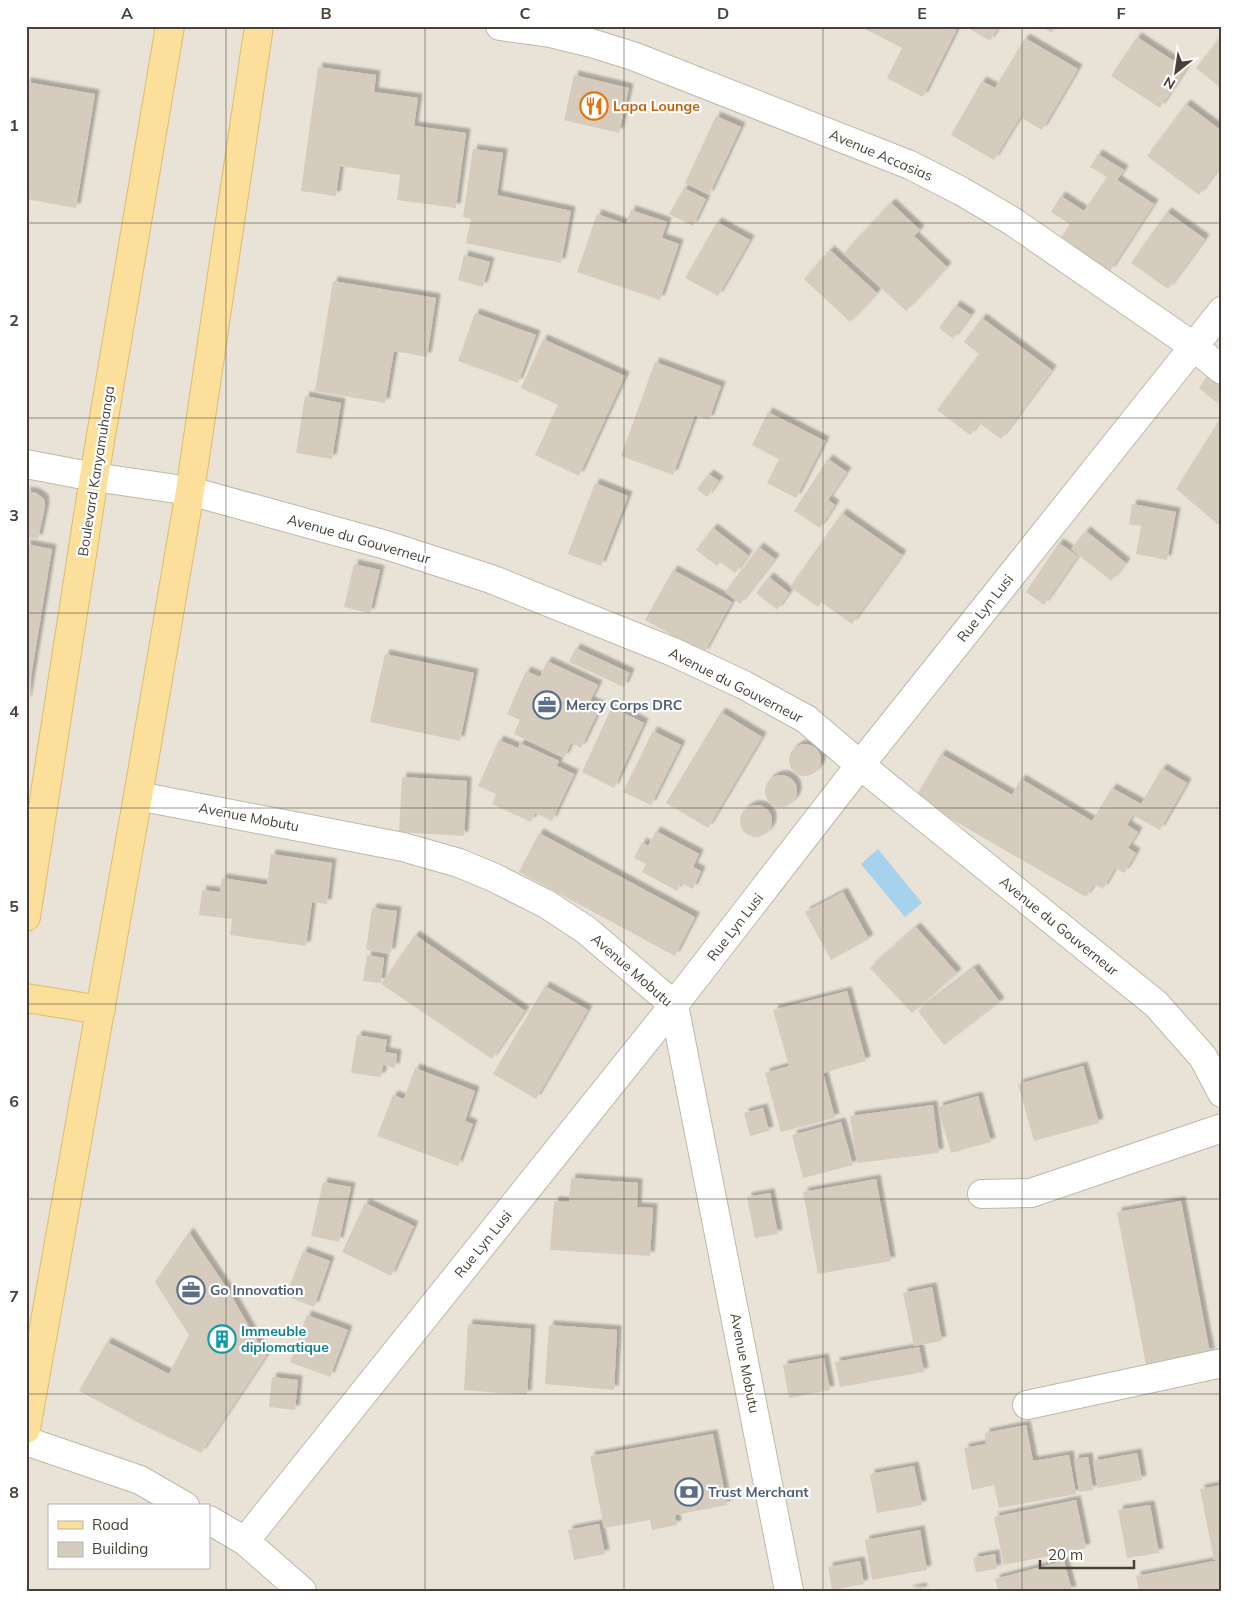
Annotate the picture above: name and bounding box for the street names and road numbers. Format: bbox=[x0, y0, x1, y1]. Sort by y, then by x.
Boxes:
street label: Avenue Accasias bbox=[827, 125, 935, 185]
street label: Boulevard Kanyamuhanga bbox=[74, 384, 118, 558]
street label: Avenue du Gouverneur bbox=[285, 510, 433, 568]
street label: Rue Lyn Lusi bbox=[953, 570, 1017, 646]
street label: Avenue du Gouverneur bbox=[666, 643, 807, 727]
street label: Avenue Mobutu bbox=[197, 798, 301, 836]
street label: Avenue du Gouverneur bbox=[996, 872, 1123, 980]
street label: Rue Lyn Lusi bbox=[703, 889, 767, 965]
street label: Avenue Mobutu bbox=[588, 930, 676, 1010]
street label: Rue Lyn Lusi bbox=[450, 1207, 516, 1281]
street label: Avenue Mobutu bbox=[726, 1311, 764, 1415]

